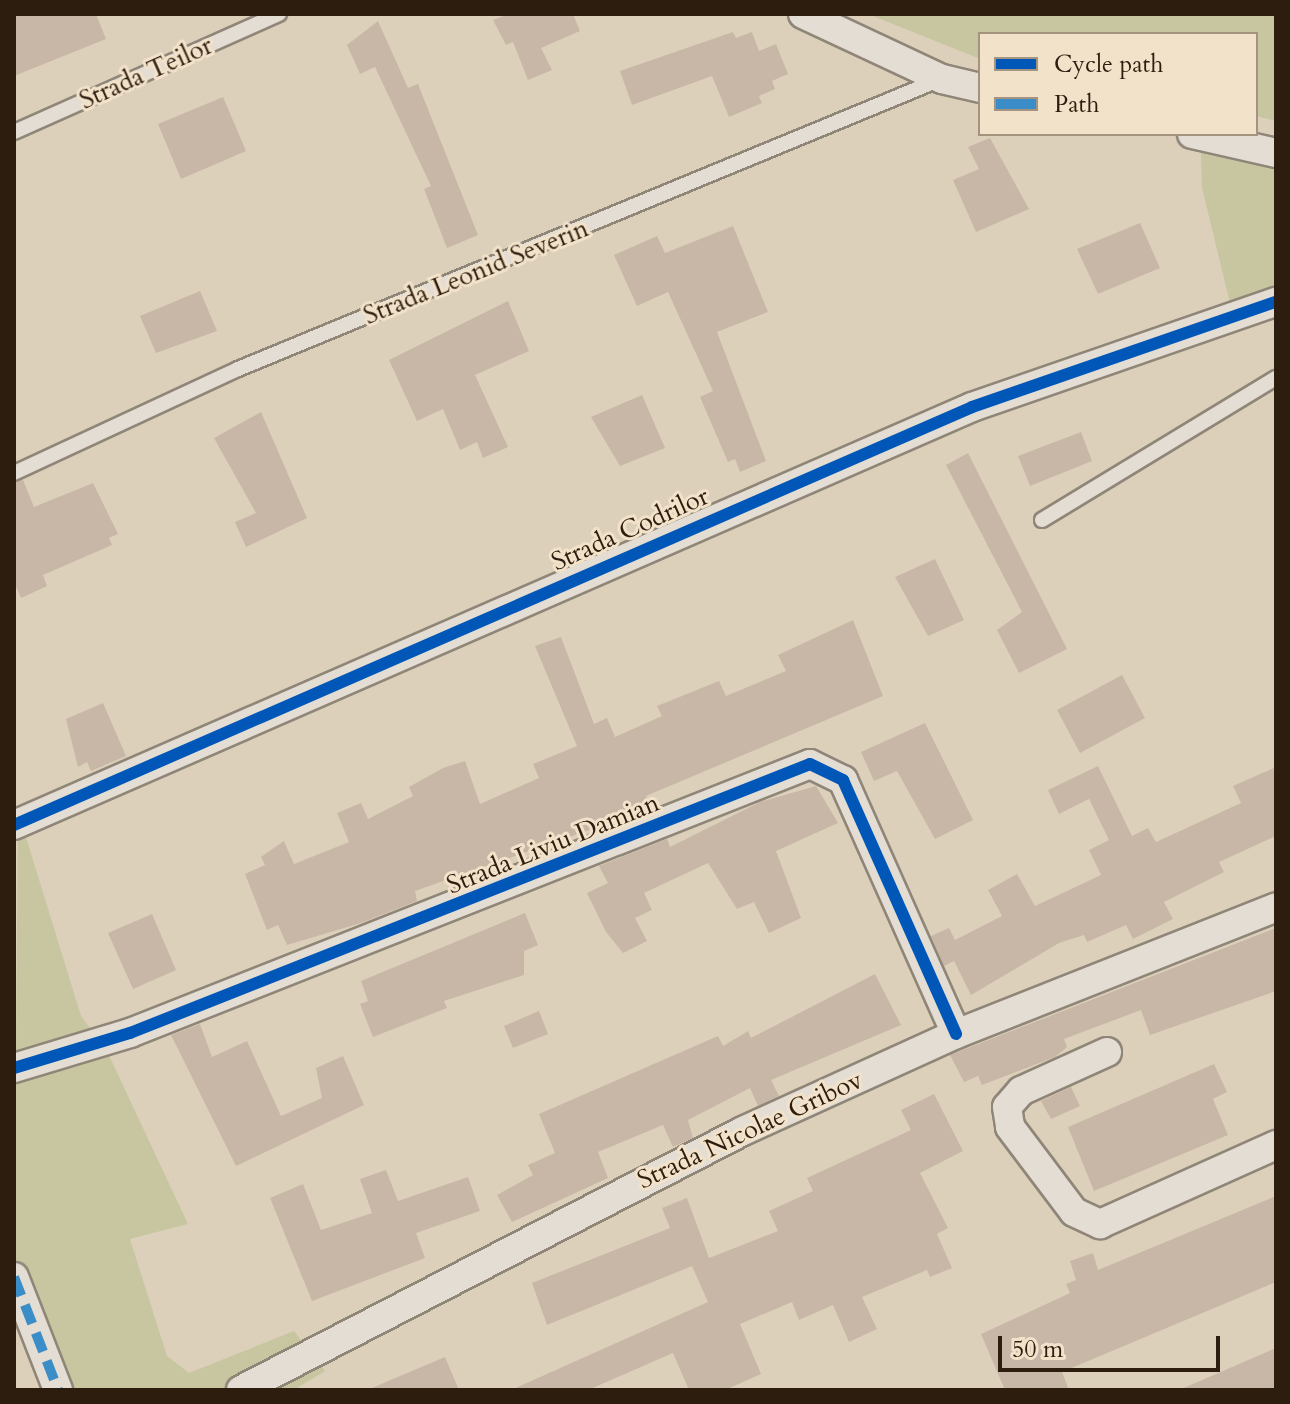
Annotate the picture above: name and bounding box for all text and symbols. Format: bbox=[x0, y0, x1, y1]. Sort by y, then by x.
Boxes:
street label: Strada Teilor bbox=[75, 30, 217, 116]
legend bbox=[978, 32, 1258, 136]
text: Cycle path bbox=[1054, 48, 1163, 81]
text: Path bbox=[1054, 88, 1099, 121]
street label: Strada Leonid Severin bbox=[359, 213, 593, 331]
street label: Strada Codrilor bbox=[547, 480, 713, 578]
street label: Strada Liviu Damian bbox=[442, 787, 664, 901]
street label: Strada Nicolae Gribov bbox=[633, 1064, 867, 1196]
scale bar bbox=[1002, 1320, 1224, 1370]
text: 50 m bbox=[1012, 1333, 1063, 1366]

